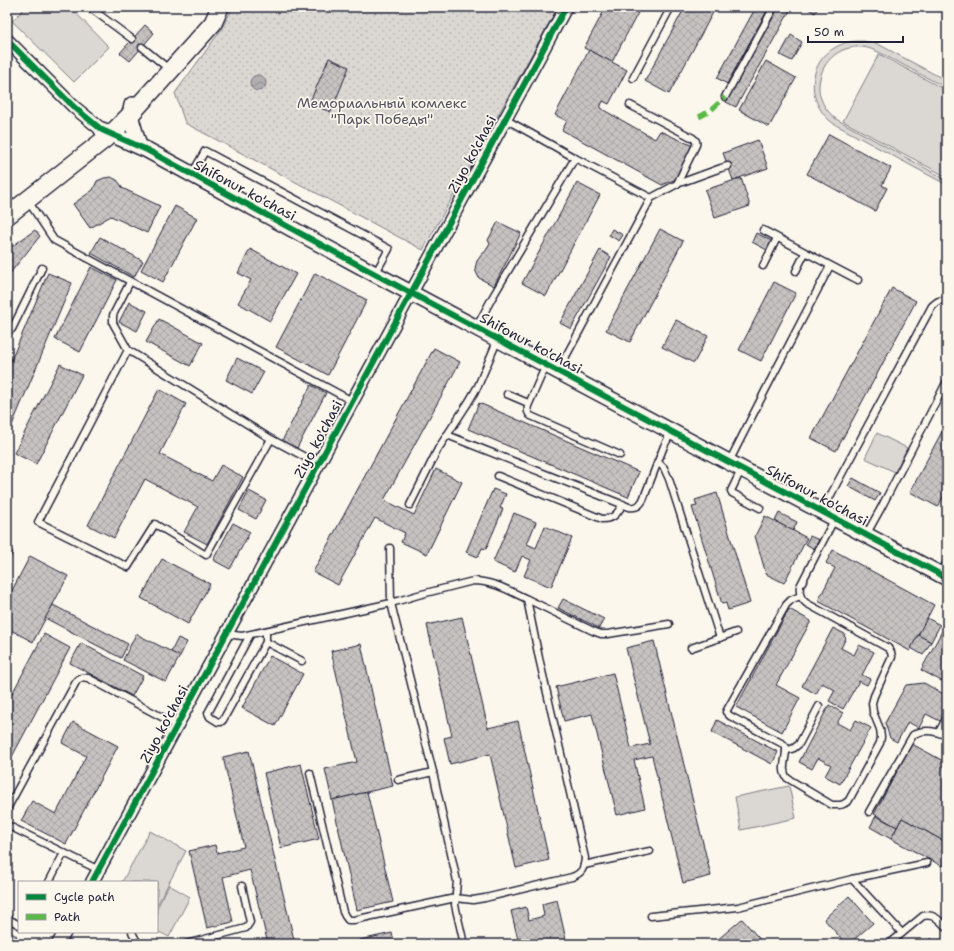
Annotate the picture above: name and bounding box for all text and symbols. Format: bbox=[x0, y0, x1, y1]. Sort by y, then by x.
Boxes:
scale bar bbox=[808, 18, 903, 44]
text: 50 m bbox=[814, 24, 844, 40]
park label: Мемориальный комлекс "Парк Победы" bbox=[297, 94, 467, 128]
street label: Ziyo ko'chasi bbox=[444, 112, 500, 196]
street label: Shifonur ko'chasi bbox=[191, 155, 299, 225]
street label: Shifonur ko'chasi bbox=[477, 308, 585, 378]
street label: Ziyo ko'chasi bbox=[290, 397, 346, 481]
street label: Shifonur ko'chasi bbox=[763, 460, 871, 530]
street label: Ziyo ko'chasi bbox=[136, 682, 192, 766]
legend bbox=[18, 881, 158, 933]
text: Cycle path bbox=[54, 889, 115, 905]
text: Path bbox=[54, 909, 80, 925]

